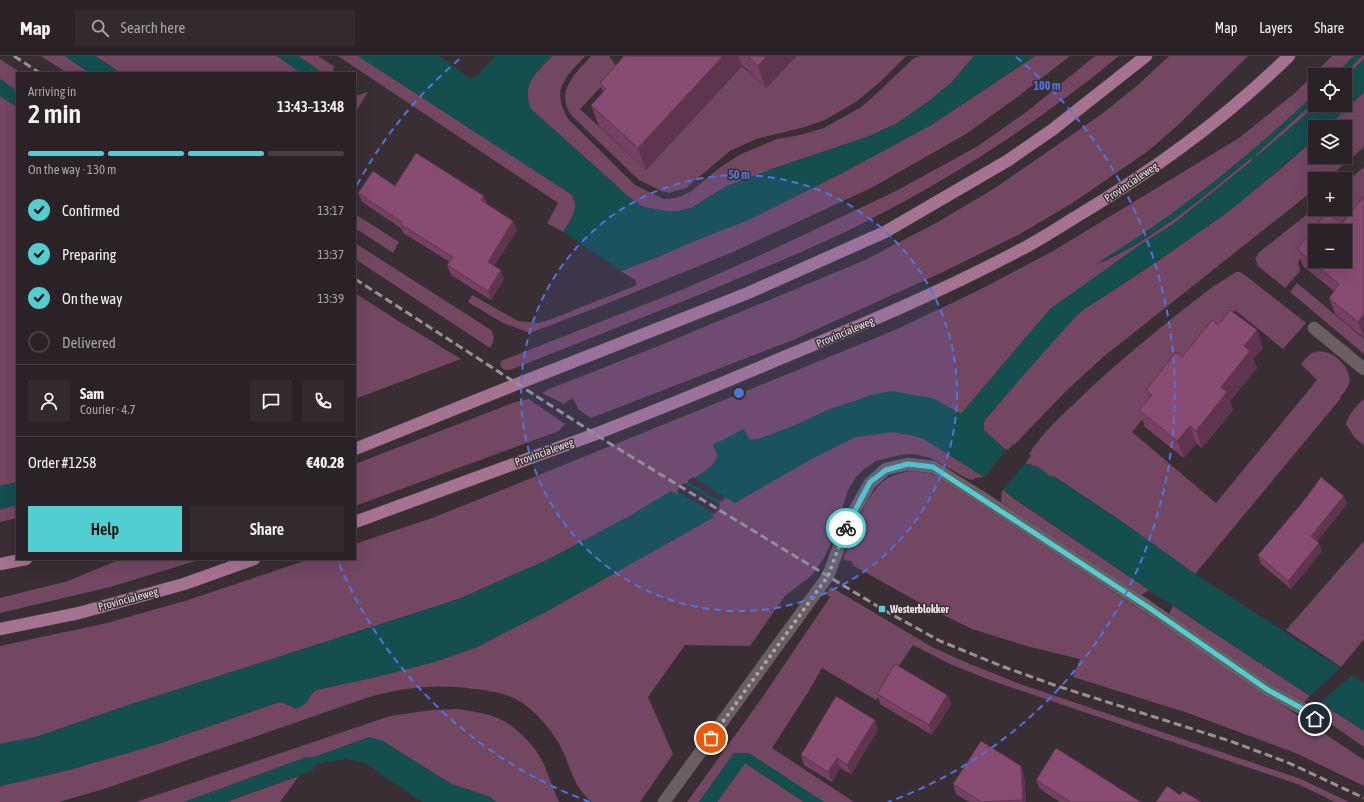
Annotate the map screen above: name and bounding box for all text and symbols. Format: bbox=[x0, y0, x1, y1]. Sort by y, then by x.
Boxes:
search box bbox=[75, 10, 355, 46]
text: Map bbox=[20, 17, 51, 39]
icon: search bbox=[89, 17, 111, 39]
text: Search here bbox=[121, 19, 185, 36]
text: Map bbox=[1215, 20, 1237, 36]
text: Layers bbox=[1259, 20, 1292, 36]
text: Share bbox=[1314, 20, 1344, 36]
map controls bbox=[1308, 68, 1352, 268]
button: locate bbox=[1308, 68, 1352, 112]
text: 100 m bbox=[1033, 79, 1061, 93]
text: Arriving in bbox=[28, 84, 76, 99]
text: 13:43–13:48 bbox=[277, 98, 344, 115]
text: 2 min bbox=[28, 99, 81, 129]
button: layers bbox=[1308, 120, 1352, 164]
street label: Provincialeweg bbox=[1102, 160, 1160, 204]
text: On the way · 130 m bbox=[28, 162, 116, 177]
text: 50 m bbox=[728, 168, 750, 182]
button: + bbox=[1308, 172, 1352, 216]
icon: check bbox=[28, 199, 50, 221]
text: Confirmed bbox=[62, 202, 120, 219]
text: 13:17 bbox=[317, 203, 344, 218]
button: − bbox=[1308, 224, 1352, 268]
icon: check bbox=[28, 243, 50, 265]
text: Preparing bbox=[62, 246, 116, 263]
text: 13:37 bbox=[317, 247, 344, 262]
icon: check bbox=[28, 287, 50, 309]
text: On the way bbox=[62, 290, 123, 307]
text: 13:39 bbox=[317, 291, 344, 306]
street label: Provincialeweg bbox=[814, 314, 876, 350]
text: Delivered bbox=[62, 334, 116, 351]
button: person bbox=[28, 380, 70, 422]
button: chat bbox=[250, 380, 292, 422]
button: phone bbox=[302, 380, 344, 422]
text: Sam bbox=[80, 385, 104, 402]
centre of rings bbox=[732, 386, 746, 400]
text: Courier · 4.7 bbox=[80, 402, 136, 417]
street label: Provincialeweg bbox=[513, 436, 575, 468]
text: Order #1258 bbox=[28, 454, 96, 471]
text: €40.28 bbox=[306, 454, 344, 471]
button: Help bbox=[28, 506, 182, 552]
button: Share bbox=[190, 506, 344, 552]
courier bbox=[826, 508, 866, 548]
icon: bike bbox=[835, 517, 857, 539]
street label: Provincialeweg bbox=[97, 585, 160, 613]
place label: Westerblokker bbox=[889, 603, 949, 615]
marker: Westerblokker bbox=[877, 604, 887, 614]
pin bbox=[1298, 702, 1332, 736]
icon: home bbox=[1304, 708, 1326, 730]
pin bbox=[694, 721, 728, 755]
icon: bag bbox=[700, 727, 722, 749]

